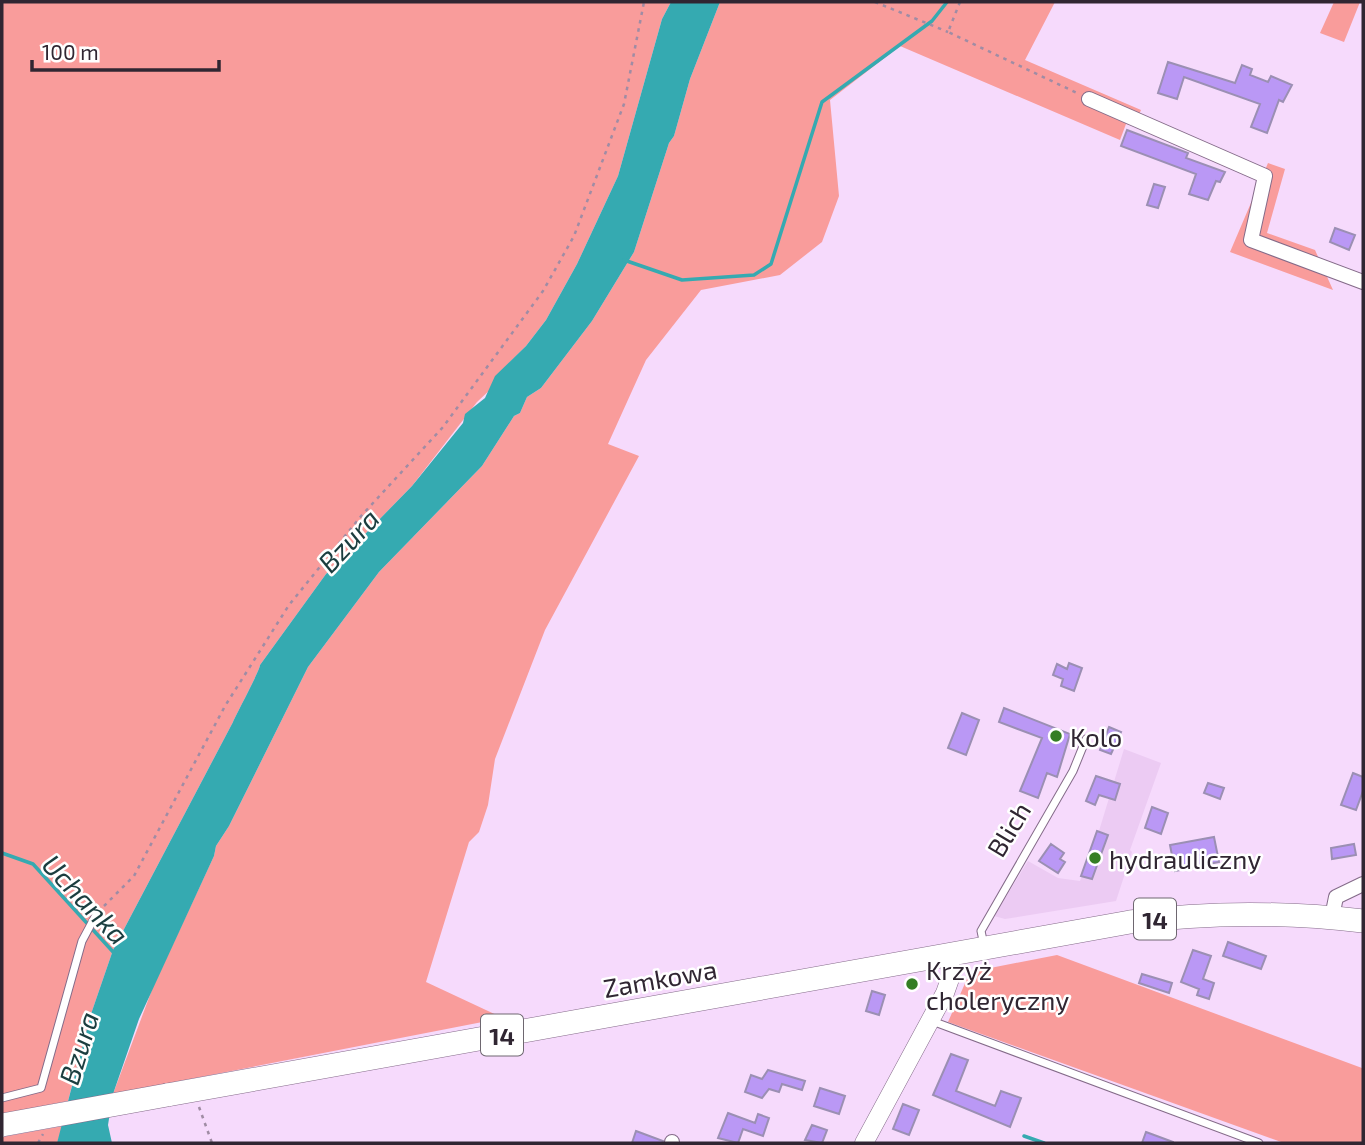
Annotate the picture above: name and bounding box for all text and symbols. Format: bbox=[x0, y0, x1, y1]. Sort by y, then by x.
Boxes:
scale bar bbox=[32, 28, 219, 72]
text: 100 m bbox=[42, 39, 99, 64]
water label: Bzura bbox=[310, 501, 386, 579]
place label: Kolo bbox=[1070, 721, 1122, 752]
marker: Kolo bbox=[1048, 728, 1064, 744]
street label: Blich bbox=[980, 796, 1036, 862]
place label: hydrauliczny bbox=[1109, 843, 1261, 874]
water label: Uchanka bbox=[36, 847, 136, 951]
marker: hydrauliczny bbox=[1087, 850, 1103, 866]
road number: 14 bbox=[1134, 898, 1176, 939]
street label: Zamkowa bbox=[601, 953, 719, 1003]
place label: Krzyż choleryczny bbox=[926, 954, 1069, 1015]
marker: Krzyż choleryczny bbox=[904, 976, 920, 992]
water label: Bzura bbox=[51, 1008, 105, 1088]
road number: 14 bbox=[481, 1015, 523, 1056]

